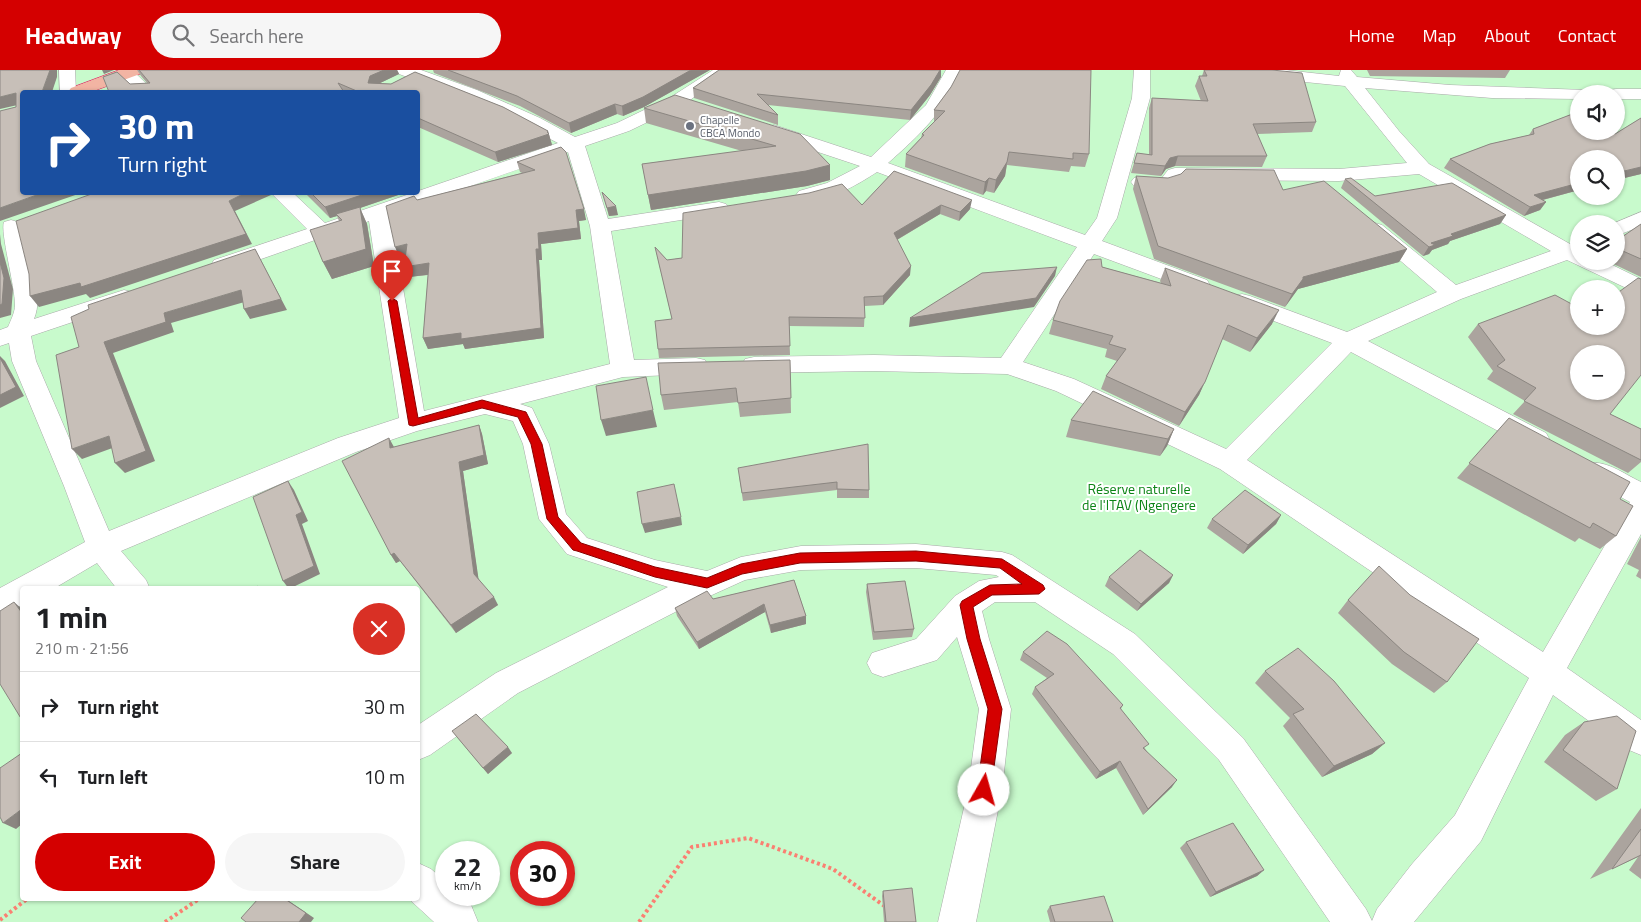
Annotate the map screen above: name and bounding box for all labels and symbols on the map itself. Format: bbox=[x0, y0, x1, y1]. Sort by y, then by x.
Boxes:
place label: Chapelle CBCA Mondo bbox=[700, 112, 760, 141]
marker: Chapelle CBCA Mondo bbox=[684, 120, 696, 132]
pin bbox=[371, 250, 413, 301]
park label: Réserve naturelle de l'ITAV (Ngengere bbox=[1082, 478, 1196, 515]
position arrow bbox=[957, 763, 1009, 815]
speed limit sign: 30 bbox=[510, 841, 575, 906]

